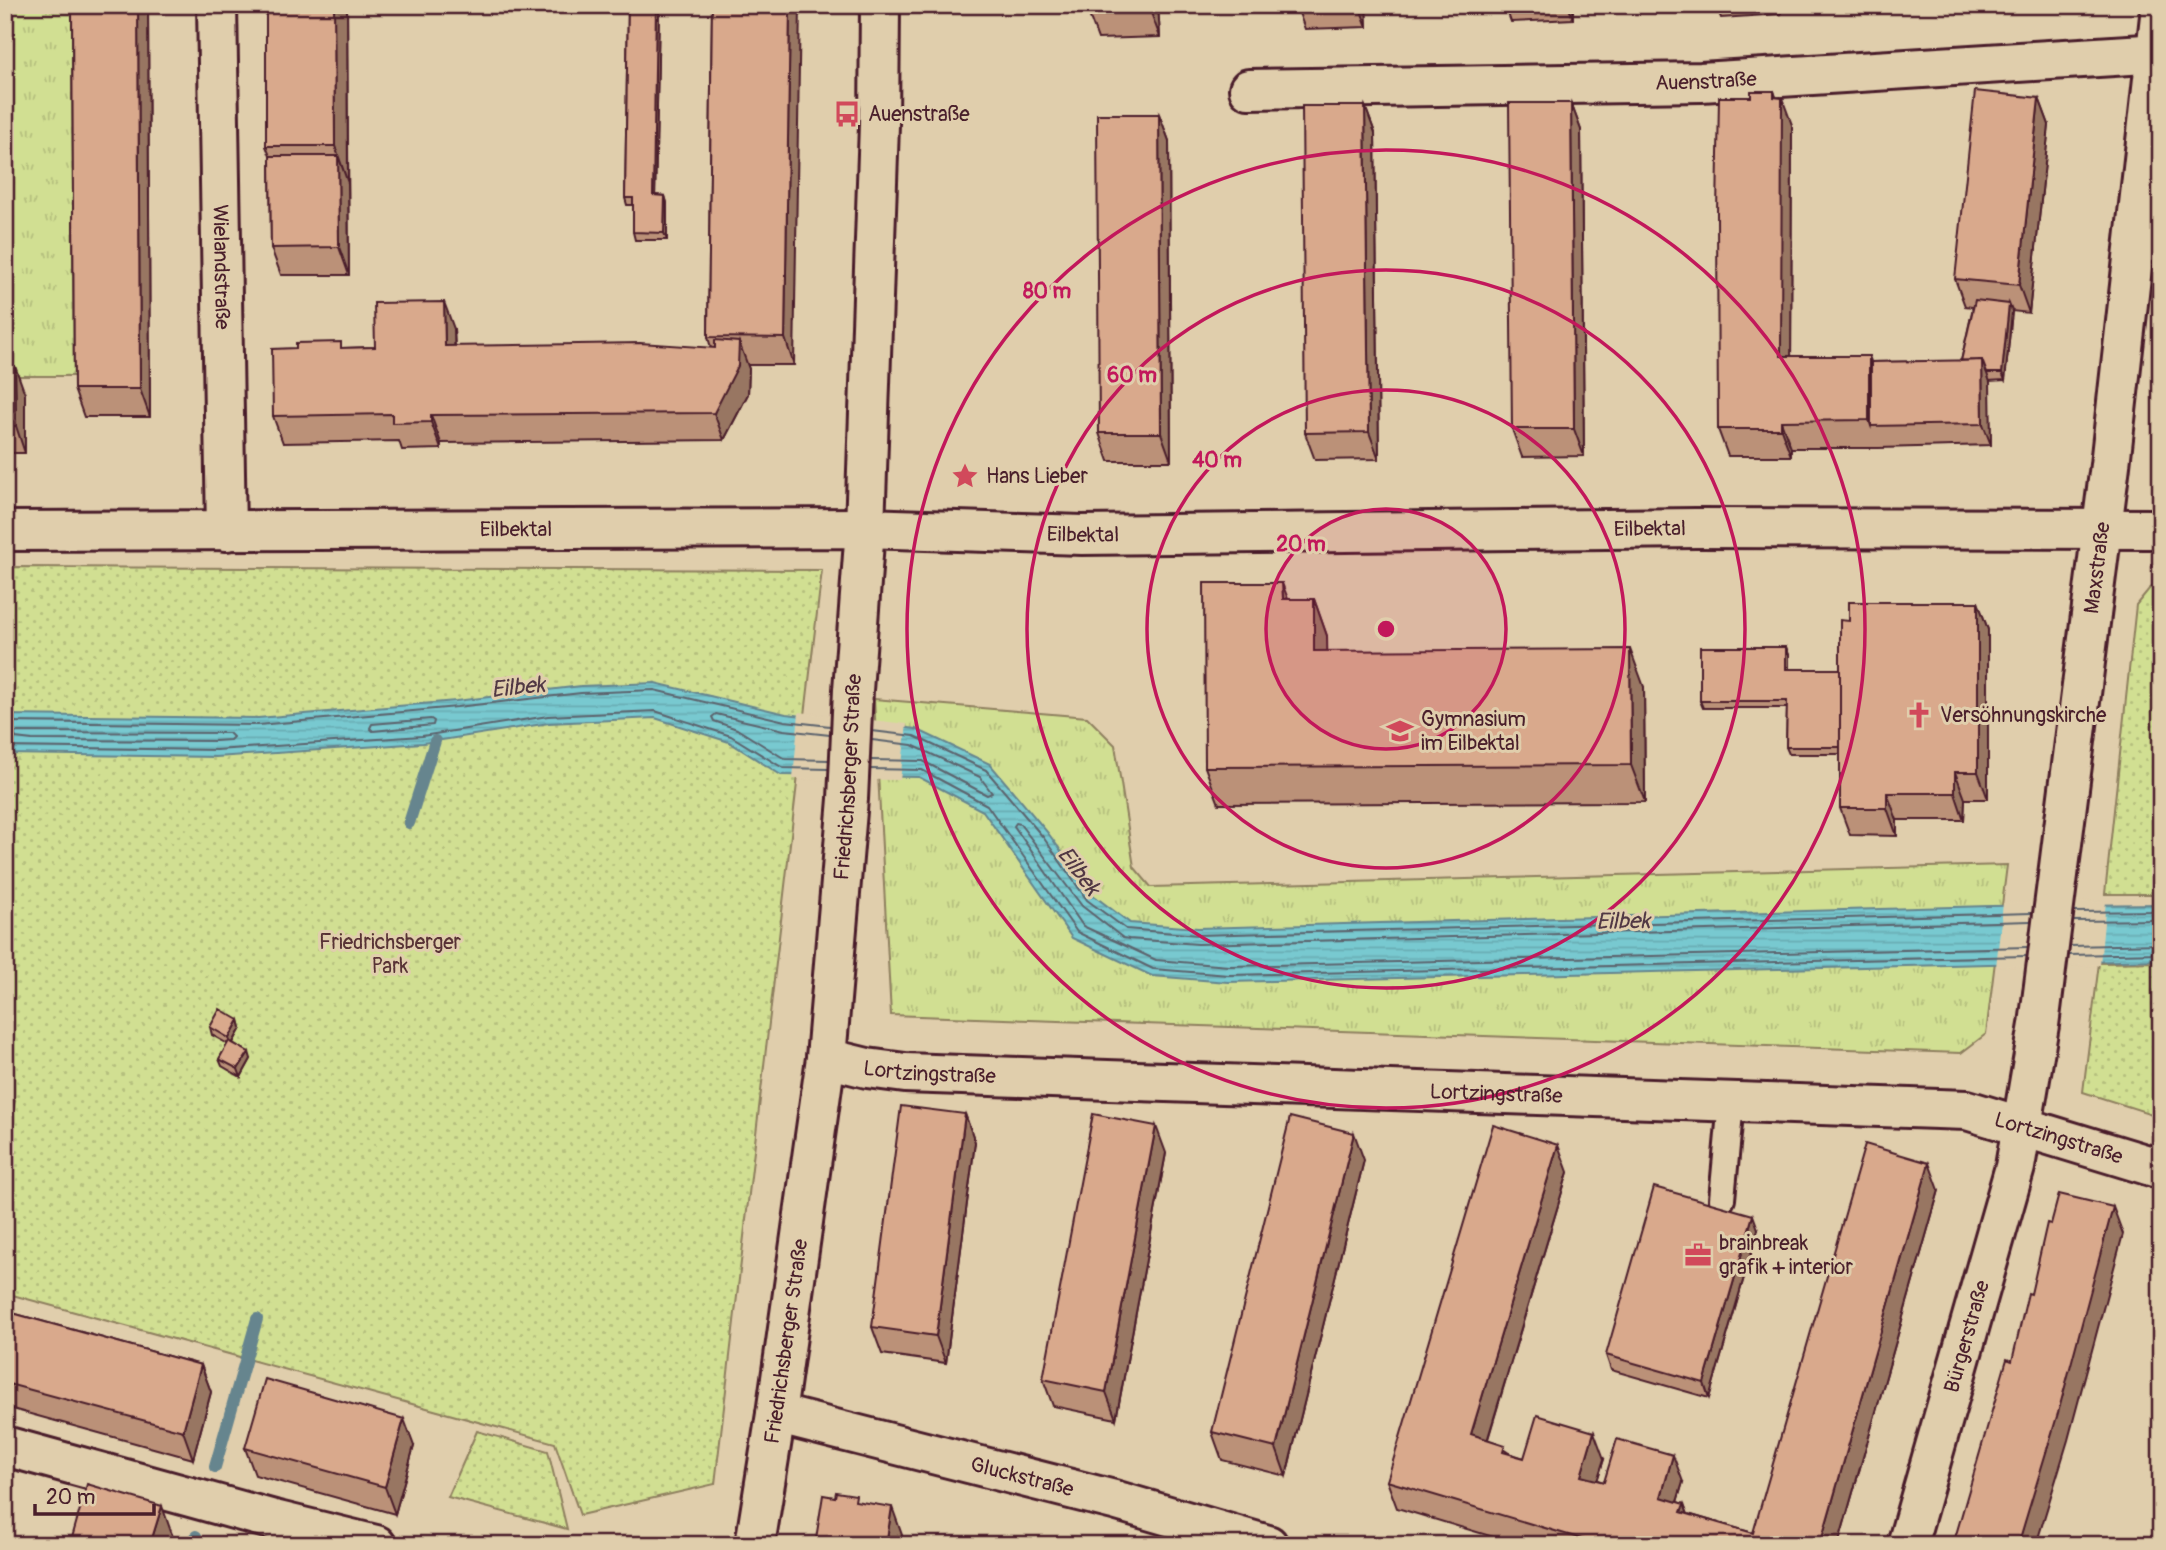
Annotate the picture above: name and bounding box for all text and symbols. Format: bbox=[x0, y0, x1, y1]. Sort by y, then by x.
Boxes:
street label: Auenstraße bbox=[1655, 65, 1758, 96]
bus stop icon: Auenstraße bbox=[832, 99, 862, 129]
place label: Auenstraße bbox=[868, 101, 970, 128]
street label: Wielandstraße bbox=[207, 204, 236, 330]
text: 80 m bbox=[1023, 278, 1071, 305]
text: 60 m bbox=[1107, 362, 1157, 389]
text: 40 m bbox=[1192, 447, 1242, 474]
place icon: Hans Lieber bbox=[950, 461, 980, 491]
place label: Hans Lieber bbox=[986, 463, 1088, 490]
street label: Eilbektal bbox=[1614, 515, 1686, 542]
street label: Eilbektal bbox=[480, 516, 552, 543]
street label: Eilbektal bbox=[1046, 520, 1119, 549]
street label: Maxstraße bbox=[2078, 520, 2116, 615]
text: 20 m bbox=[1276, 531, 1326, 558]
centre of rings bbox=[1374, 617, 1398, 641]
water label: Eilbek bbox=[490, 670, 549, 704]
street label: Friedrichsberger Straße bbox=[828, 672, 868, 881]
church icon: Versöhnungskirche bbox=[1904, 700, 1934, 730]
place label: Versöhnungskirche bbox=[1940, 702, 2107, 729]
place label: Gymnasium im Eilbektal bbox=[1421, 706, 1526, 757]
school or university icon: Gymnasium im Eilbektal bbox=[1385, 716, 1415, 746]
water label: Eilbek bbox=[1051, 841, 1108, 903]
water label: Eilbek bbox=[1596, 906, 1653, 936]
park label: Friedrichsberger Park bbox=[319, 929, 462, 980]
street label: Lortzingstraße bbox=[862, 1054, 997, 1090]
street label: Lortzingstraße bbox=[1429, 1078, 1564, 1109]
street label: Lortzingstraße bbox=[1991, 1106, 2127, 1170]
place label: brainbreak grafik + interior bbox=[1719, 1230, 1853, 1281]
street label: Friedrichsberger Straße bbox=[758, 1237, 814, 1446]
office icon: brainbreak grafik + interior bbox=[1683, 1240, 1713, 1270]
street label: Bürgerstraße bbox=[1938, 1276, 1996, 1396]
street label: Gluckstraße bbox=[968, 1451, 1077, 1503]
scale bar bbox=[35, 1473, 154, 1517]
text: 20 m bbox=[46, 1484, 95, 1511]

